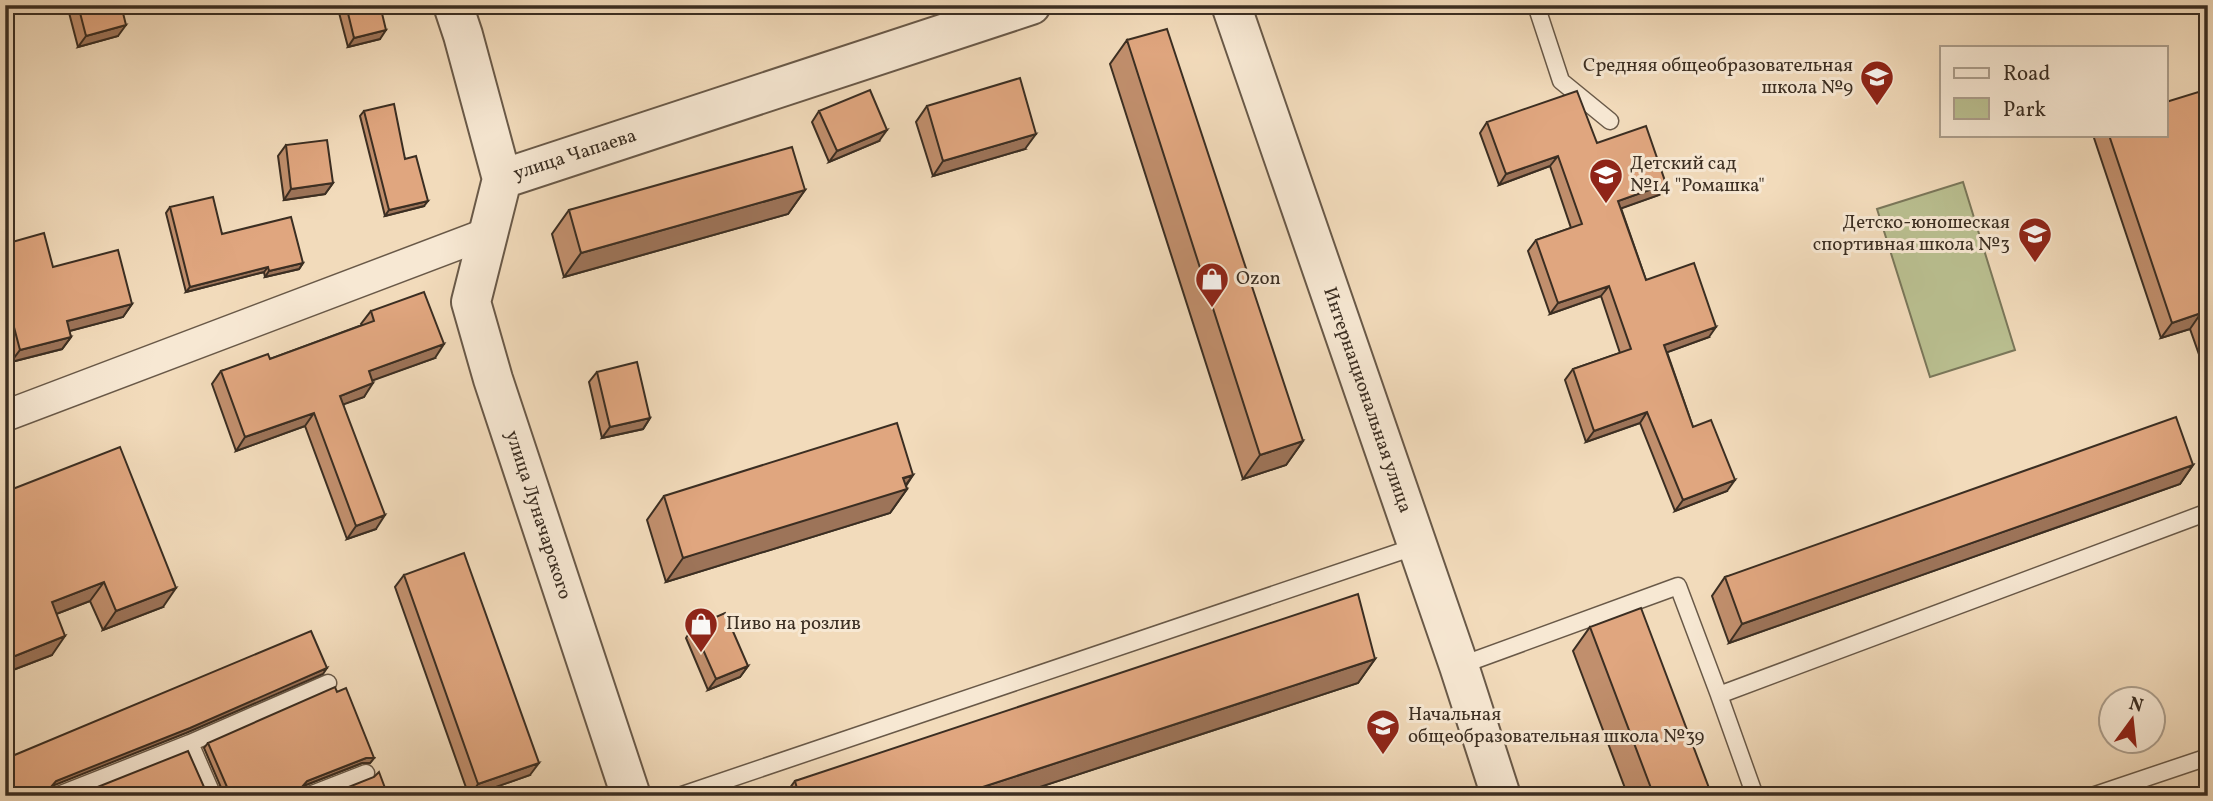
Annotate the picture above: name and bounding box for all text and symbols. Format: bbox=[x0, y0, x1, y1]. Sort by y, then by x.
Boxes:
legend bbox=[1940, 46, 2168, 136]
place label: Средняя общеобразовательная школа №9 bbox=[1583, 53, 1853, 101]
school or university icon: Средняя общеобразовательная школа №9 bbox=[1858, 58, 1896, 107]
text: Road bbox=[2003, 60, 2050, 89]
text: Park bbox=[2003, 96, 2046, 125]
street label: улица Чапаева bbox=[510, 123, 640, 187]
place label: Детский сад №14 "Ромашка" bbox=[1630, 151, 1765, 199]
school or university icon: Детский сад №14 "Ромашка" bbox=[1587, 156, 1625, 205]
place label: Детско-юношеская спортивная школа №3 bbox=[1813, 210, 2010, 258]
school or university icon: Детско-юношеская спортивная школа №3 bbox=[2016, 215, 2054, 264]
shop icon: Ozon bbox=[1193, 260, 1231, 309]
place label: Ozon bbox=[1236, 266, 1281, 292]
street label: Интернациональная улица bbox=[1316, 284, 1418, 516]
street label: улица Луначарского bbox=[498, 427, 578, 603]
shop icon: Пиво на розлив bbox=[682, 605, 720, 654]
place label: Пиво на розлив bbox=[726, 611, 861, 637]
north arrow bbox=[2098, 686, 2168, 756]
text: N bbox=[2126, 691, 2146, 720]
place label: Начальная общеобразовательная школа №39 bbox=[1408, 702, 1705, 750]
school or university icon: Начальная общеобразовательная школа №39 bbox=[1364, 707, 1402, 756]

